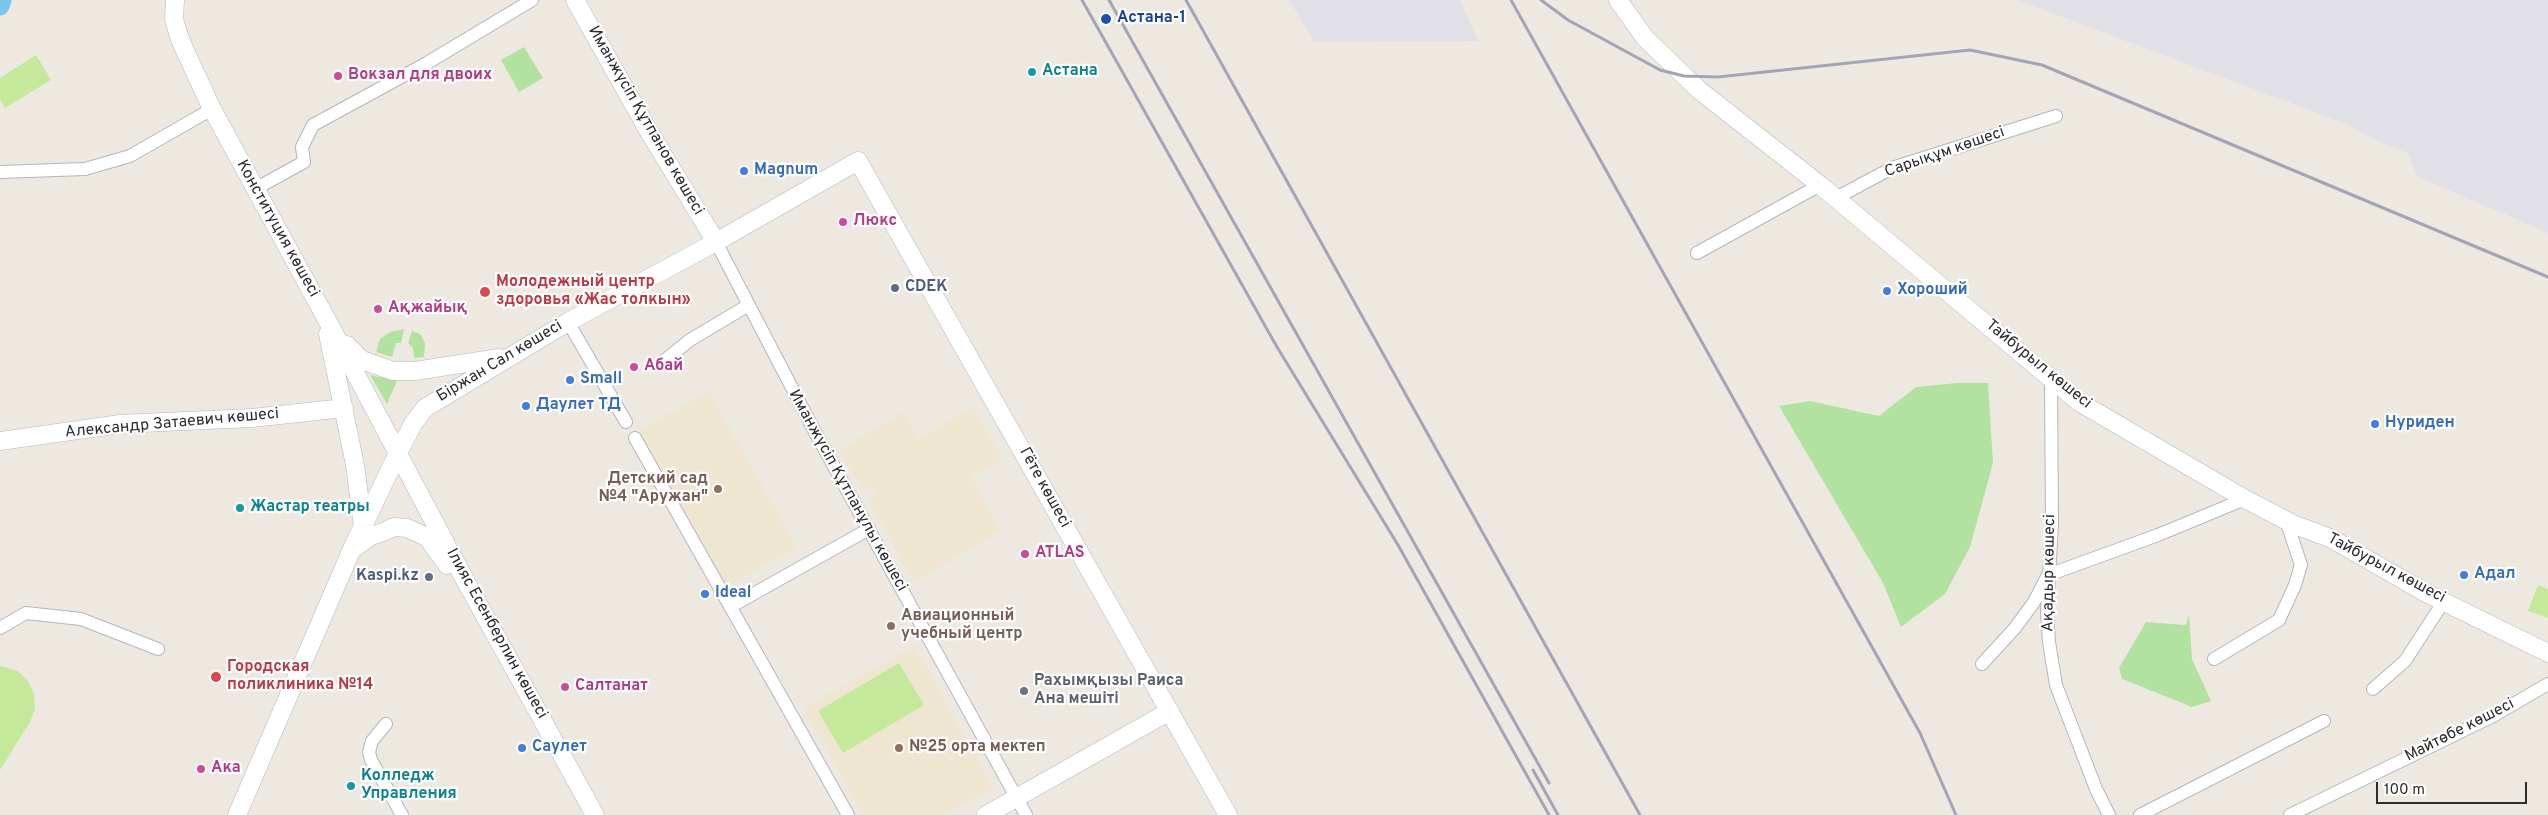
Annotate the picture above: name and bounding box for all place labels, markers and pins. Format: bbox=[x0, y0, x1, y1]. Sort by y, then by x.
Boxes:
place label: Астана-1 bbox=[1117, 9, 1186, 29]
marker: Астана-1 bbox=[1099, 12, 1113, 26]
place label: Астана bbox=[1042, 62, 1098, 82]
place label: Вокзал для двоих bbox=[348, 66, 492, 86]
marker: Астана bbox=[1026, 66, 1038, 78]
marker: Вокзал для двоих bbox=[332, 70, 344, 82]
place label: Magnum bbox=[754, 161, 818, 181]
marker: Magnum bbox=[738, 165, 750, 177]
place label: Люкс bbox=[853, 212, 897, 232]
marker: Люкс bbox=[837, 216, 849, 228]
place label: Молодежный центр здоровья «Жас толкын» bbox=[496, 273, 691, 311]
place label: CDEK bbox=[905, 278, 948, 298]
place label: Хороший bbox=[1897, 281, 1968, 301]
marker: CDEK bbox=[889, 282, 901, 294]
marker: Молодежный центр здоровья «Жас толкын» bbox=[478, 285, 492, 299]
marker: Хороший bbox=[1881, 285, 1893, 297]
place label: Ақжайық bbox=[388, 299, 467, 319]
marker: Ақжайық bbox=[372, 303, 384, 315]
place label: Абай bbox=[644, 357, 683, 377]
marker: Абай bbox=[628, 361, 640, 373]
place label: Small bbox=[580, 370, 622, 390]
marker: Small bbox=[564, 374, 576, 386]
place label: Даулет ТД bbox=[536, 396, 621, 416]
marker: Даулет ТД bbox=[520, 400, 532, 412]
place label: Нуриден bbox=[2385, 414, 2455, 434]
marker: Нуриден bbox=[2369, 418, 2381, 430]
place label: Детский сад №4 "Аружан" bbox=[599, 470, 708, 508]
marker: Детский сад №4 "Аружан" bbox=[712, 483, 724, 495]
place label: Жастар театры bbox=[250, 498, 370, 518]
marker: Жастар театры bbox=[234, 502, 246, 514]
place label: ATLAS bbox=[1035, 544, 1085, 564]
marker: ATLAS bbox=[1019, 548, 1031, 560]
place label: Адал bbox=[2474, 565, 2515, 585]
place label: Kaspi.kz bbox=[356, 567, 419, 587]
marker: Адал bbox=[2458, 569, 2470, 581]
marker: Kaspi.kz bbox=[423, 571, 435, 583]
place label: Ideal bbox=[715, 584, 751, 604]
marker: Ideal bbox=[699, 588, 711, 600]
place label: Авиационный учебный центр bbox=[901, 607, 1022, 645]
marker: Авиационный учебный центр bbox=[885, 620, 897, 632]
place label: Городская поликлиника №14 bbox=[227, 658, 373, 696]
marker: Городская поликлиника №14 bbox=[209, 670, 223, 684]
place label: Рахымқызы Раиса Ана мешіті bbox=[1034, 672, 1183, 710]
place label: Салтанат bbox=[575, 677, 648, 697]
marker: Салтанат bbox=[559, 681, 571, 693]
marker: Рахымқызы Раиса Ана мешіті bbox=[1018, 685, 1030, 697]
place label: Саулет bbox=[532, 738, 587, 758]
place label: №25 орта мектеп bbox=[909, 738, 1046, 758]
marker: Саулет bbox=[516, 742, 528, 754]
marker: №25 орта мектеп bbox=[893, 742, 905, 754]
place label: Ака bbox=[211, 759, 241, 779]
marker: Ака bbox=[195, 763, 207, 775]
place label: Колледж Управления bbox=[361, 767, 457, 805]
marker: Колледж Управления bbox=[345, 780, 357, 792]

